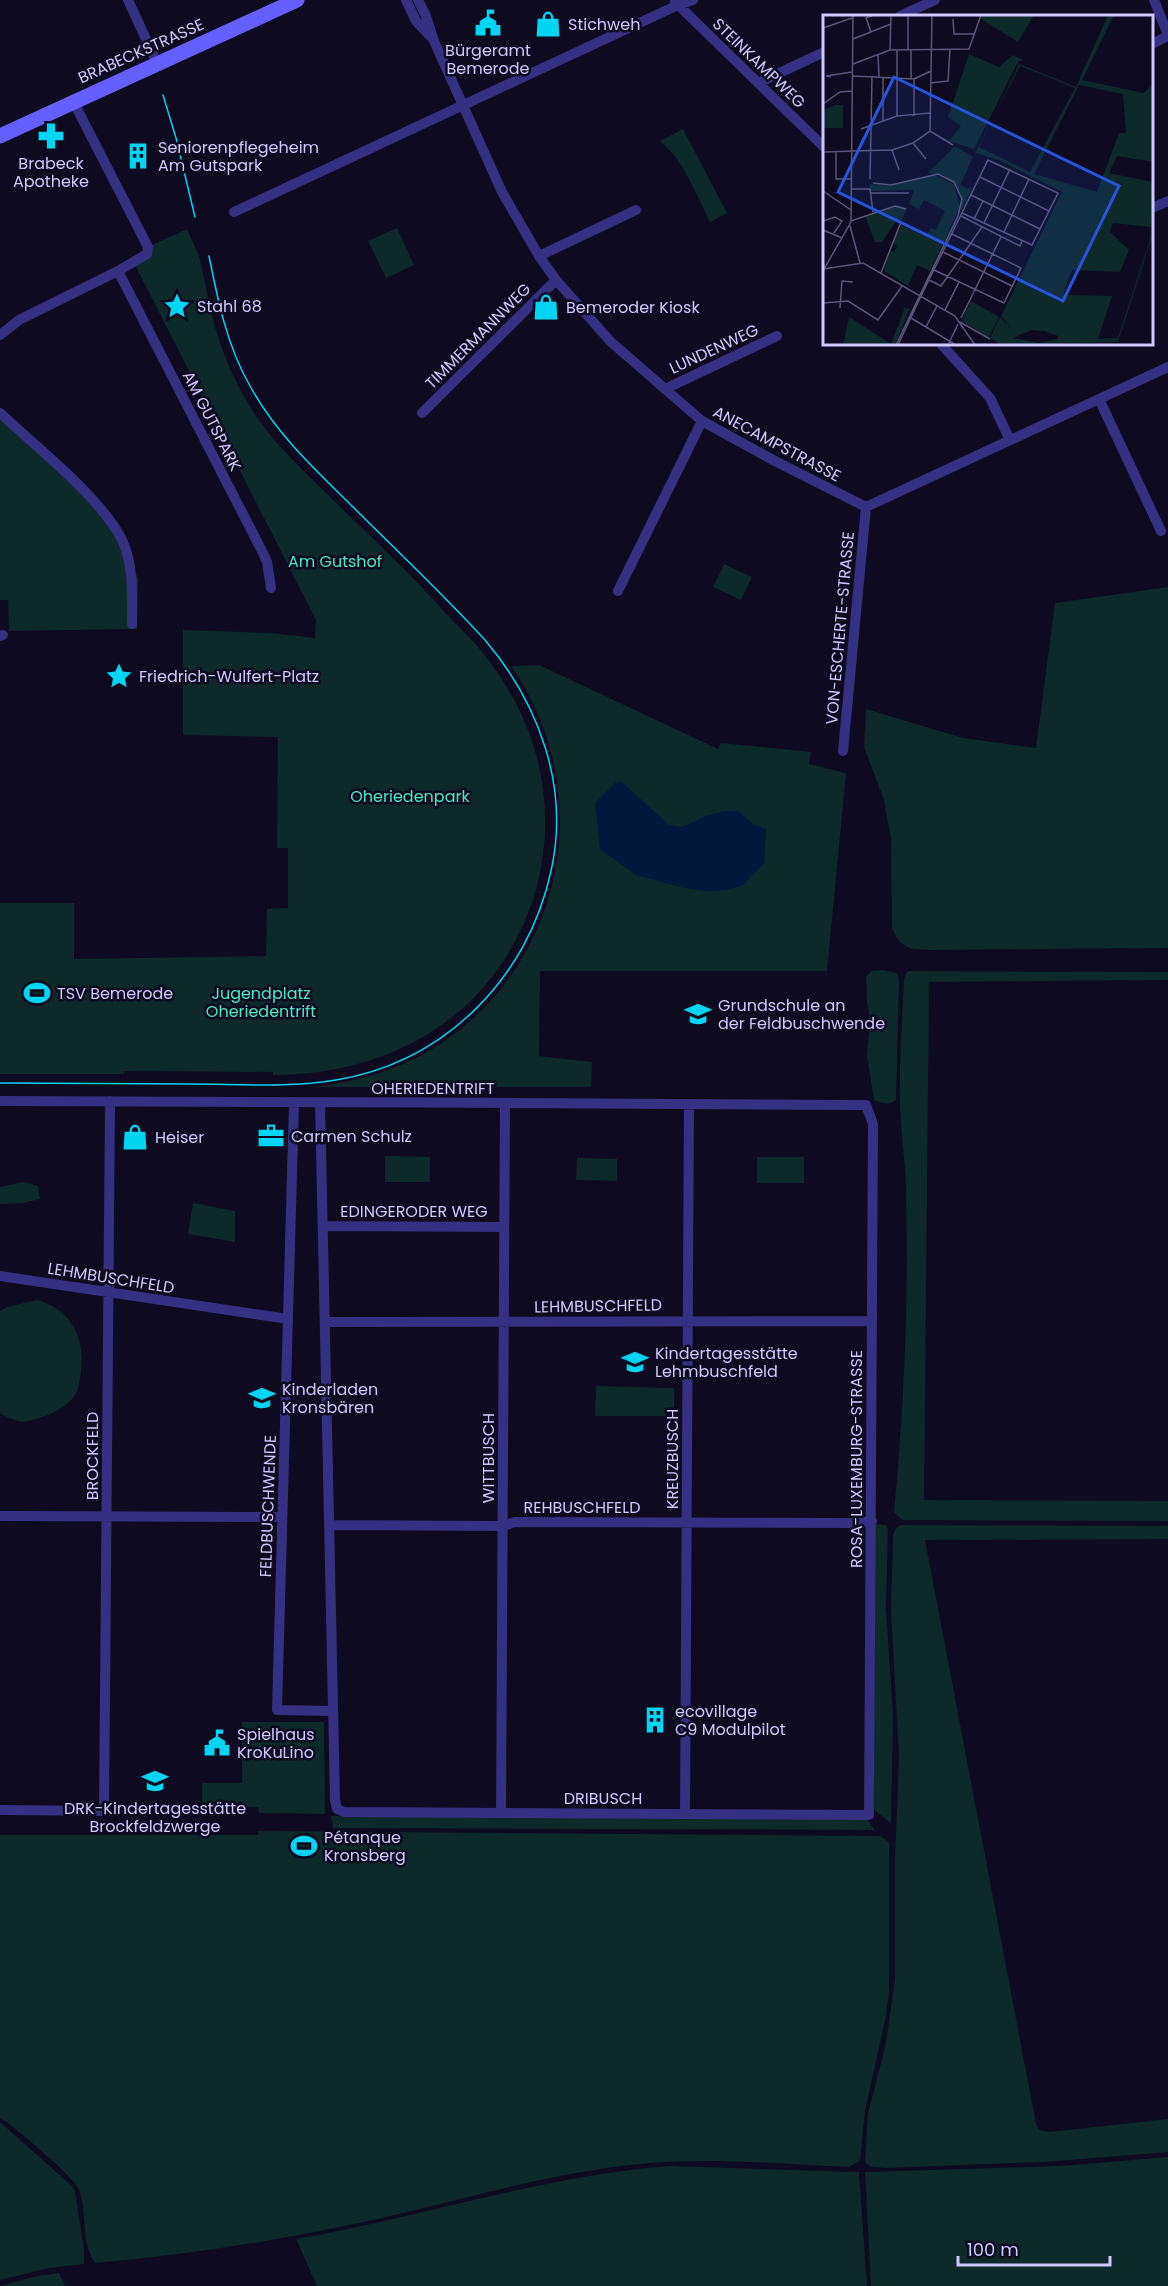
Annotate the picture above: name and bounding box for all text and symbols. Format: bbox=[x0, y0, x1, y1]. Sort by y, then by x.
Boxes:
public building icon: Bürgeramt Bemerode bbox=[473, 8, 503, 38]
shop icon: Stichweh bbox=[533, 9, 563, 39]
street label: BRABECKSTRASSE bbox=[74, 13, 208, 89]
place label: Stichweh bbox=[568, 13, 640, 36]
street label: STEINKAMPWEG bbox=[707, 13, 811, 113]
inset map bbox=[823, 15, 1153, 345]
place label: Bürgeramt Bemerode bbox=[445, 39, 531, 80]
pharmacy icon: Brabeck Apotheke bbox=[36, 121, 66, 151]
place label: Seniorenpflegeheim Am Gutspark bbox=[158, 136, 319, 177]
building icon: Seniorenpflegeheim Am Gutspark bbox=[123, 141, 153, 171]
place label: Brabeck Apotheke bbox=[13, 152, 89, 193]
street label: TIMMERMANNWEG bbox=[420, 278, 536, 394]
place icon: Stahl 68 bbox=[162, 291, 192, 321]
shop icon: Bemeroder Kiosk bbox=[531, 292, 561, 322]
place label: Stahl 68 bbox=[197, 295, 262, 318]
place label: Bemeroder Kiosk bbox=[566, 296, 700, 319]
street label: LUNDENWEG bbox=[666, 318, 762, 380]
street label: AM GUTSPARK bbox=[177, 367, 247, 475]
street label: ANECAMPSTRASSE bbox=[709, 401, 845, 487]
street label: VON-ESCHERTE-STRASSE bbox=[820, 531, 860, 725]
park label: Am Gutshof bbox=[288, 550, 382, 573]
place icon: Friedrich-Wulfert-Platz bbox=[104, 661, 134, 691]
place label: Friedrich-Wulfert-Platz bbox=[139, 665, 319, 688]
park label: Oheriedenpark bbox=[350, 785, 470, 808]
sports icon: TSV Bemerode bbox=[22, 978, 52, 1008]
place label: TSV Bemerode bbox=[57, 982, 173, 1005]
park label: Jugendplatz Oheriedentrift bbox=[206, 982, 316, 1023]
place label: Grundschule an der Feldbuschwende bbox=[718, 994, 885, 1035]
school or university icon: Grundschule an der Feldbuschwende bbox=[683, 999, 713, 1029]
street label: OHERIEDENTRIFT bbox=[371, 1077, 495, 1100]
office icon: Carmen Schulz bbox=[256, 1121, 286, 1151]
shop icon: Heiser bbox=[120, 1122, 150, 1152]
place label: Carmen Schulz bbox=[291, 1125, 412, 1148]
place label: Heiser bbox=[155, 1126, 204, 1149]
street label: EDINGERODER WEG bbox=[340, 1200, 488, 1223]
street label: LEHMBUSCHFELD bbox=[46, 1257, 176, 1299]
street label: LEHMBUSCHFELD bbox=[534, 1293, 662, 1319]
place label: Kindertagesstätte Lehmbuschfeld bbox=[655, 1342, 798, 1383]
school or university icon: Kindertagesstätte Lehmbuschfeld bbox=[620, 1347, 650, 1377]
street label: ROSA-LUXEMBURG-STRASSE bbox=[845, 1350, 868, 1568]
place label: Kinderladen Kronsbären bbox=[282, 1378, 378, 1419]
school or university icon: Kinderladen Kronsbären bbox=[247, 1383, 277, 1413]
street label: KREUZBUSCH bbox=[661, 1409, 684, 1509]
street label: BROCKFELD bbox=[81, 1412, 104, 1500]
street label: WITTBUSCH bbox=[477, 1413, 500, 1503]
street label: FELDBUSCHWENDE bbox=[254, 1434, 282, 1578]
street label: REHBUSCHFELD bbox=[524, 1496, 640, 1519]
place label: ecovillage C9 Modulpilot bbox=[675, 1700, 786, 1741]
building icon: ecovillage C9 Modulpilot bbox=[640, 1705, 670, 1735]
place label: Spielhaus KroKuLino bbox=[237, 1723, 315, 1764]
public building icon: Spielhaus KroKuLino bbox=[202, 1728, 232, 1758]
school or university icon: DRK-Kindertagesstätte Brockfeldzwerge bbox=[140, 1766, 170, 1796]
street label: DRIBUSCH bbox=[564, 1787, 642, 1810]
place label: DRK-Kindertagesstätte Brockfeldzwerge bbox=[64, 1797, 246, 1838]
place label: Pétanque Kronsberg bbox=[324, 1826, 406, 1867]
sports icon: Pétanque Kronsberg bbox=[289, 1831, 319, 1861]
scale bar bbox=[958, 2229, 1110, 2267]
text: 100 m bbox=[967, 2237, 1019, 2262]

